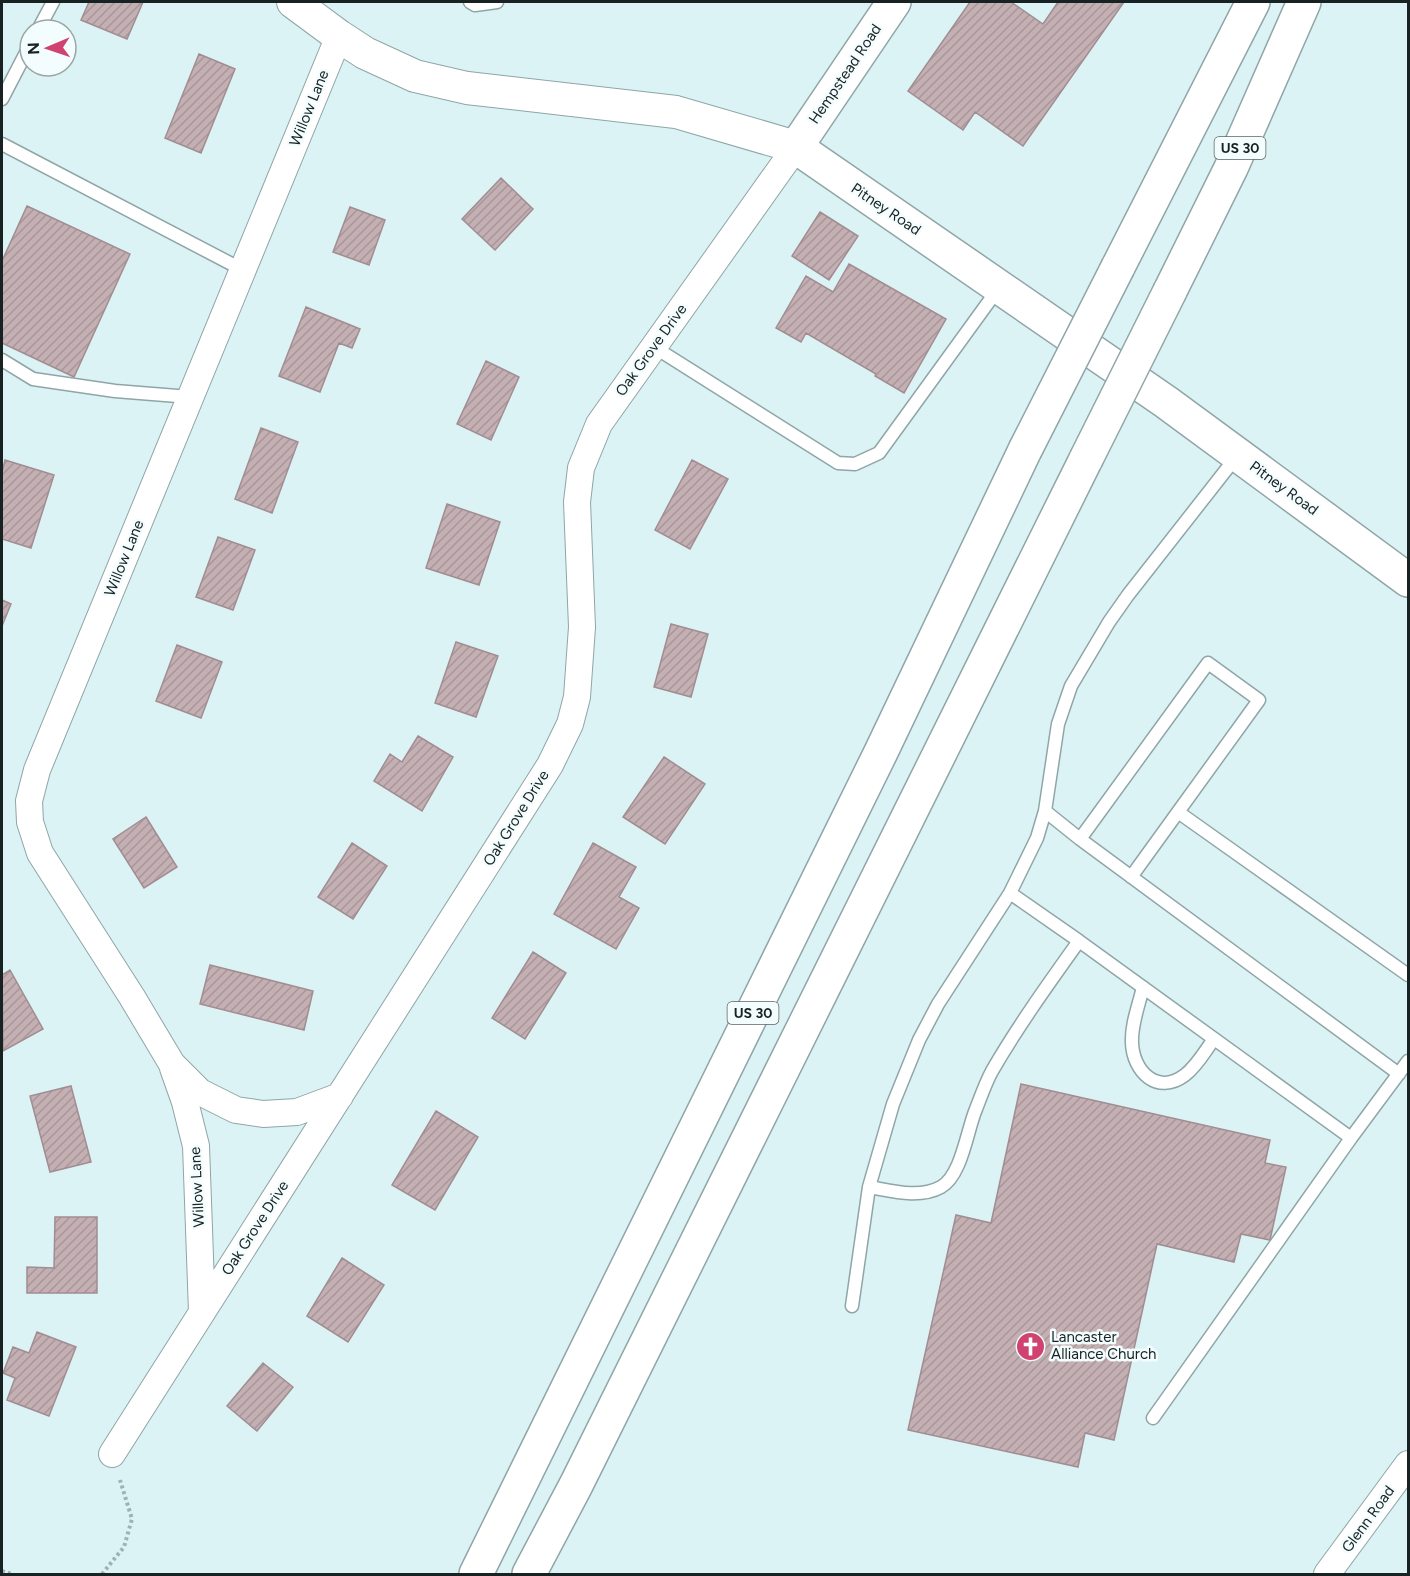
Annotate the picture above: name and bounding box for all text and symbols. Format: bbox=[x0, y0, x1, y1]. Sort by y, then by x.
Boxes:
north arrow bbox=[18, 18, 78, 78]
street label: Hempstead Road bbox=[805, 21, 885, 127]
text: N bbox=[24, 42, 43, 55]
street label: Willow Lane bbox=[286, 67, 332, 149]
road number: US 30 bbox=[1214, 137, 1266, 159]
street label: Pitney Road bbox=[848, 179, 924, 239]
street label: Oak Grove Drive bbox=[612, 300, 690, 400]
street label: Pitney Road bbox=[1246, 457, 1322, 519]
street label: Willow Lane bbox=[101, 517, 147, 599]
street label: Oak Grove Drive bbox=[479, 767, 553, 869]
road number: US 30 bbox=[728, 1002, 778, 1024]
street label: Willow Lane bbox=[186, 1146, 208, 1228]
street label: Oak Grove Drive bbox=[218, 1177, 292, 1279]
place label: Lancaster Alliance Church bbox=[1051, 1328, 1156, 1363]
church icon: Lancaster Alliance Church bbox=[1014, 1330, 1046, 1362]
street label: Glenn Road bbox=[1338, 1482, 1398, 1556]

